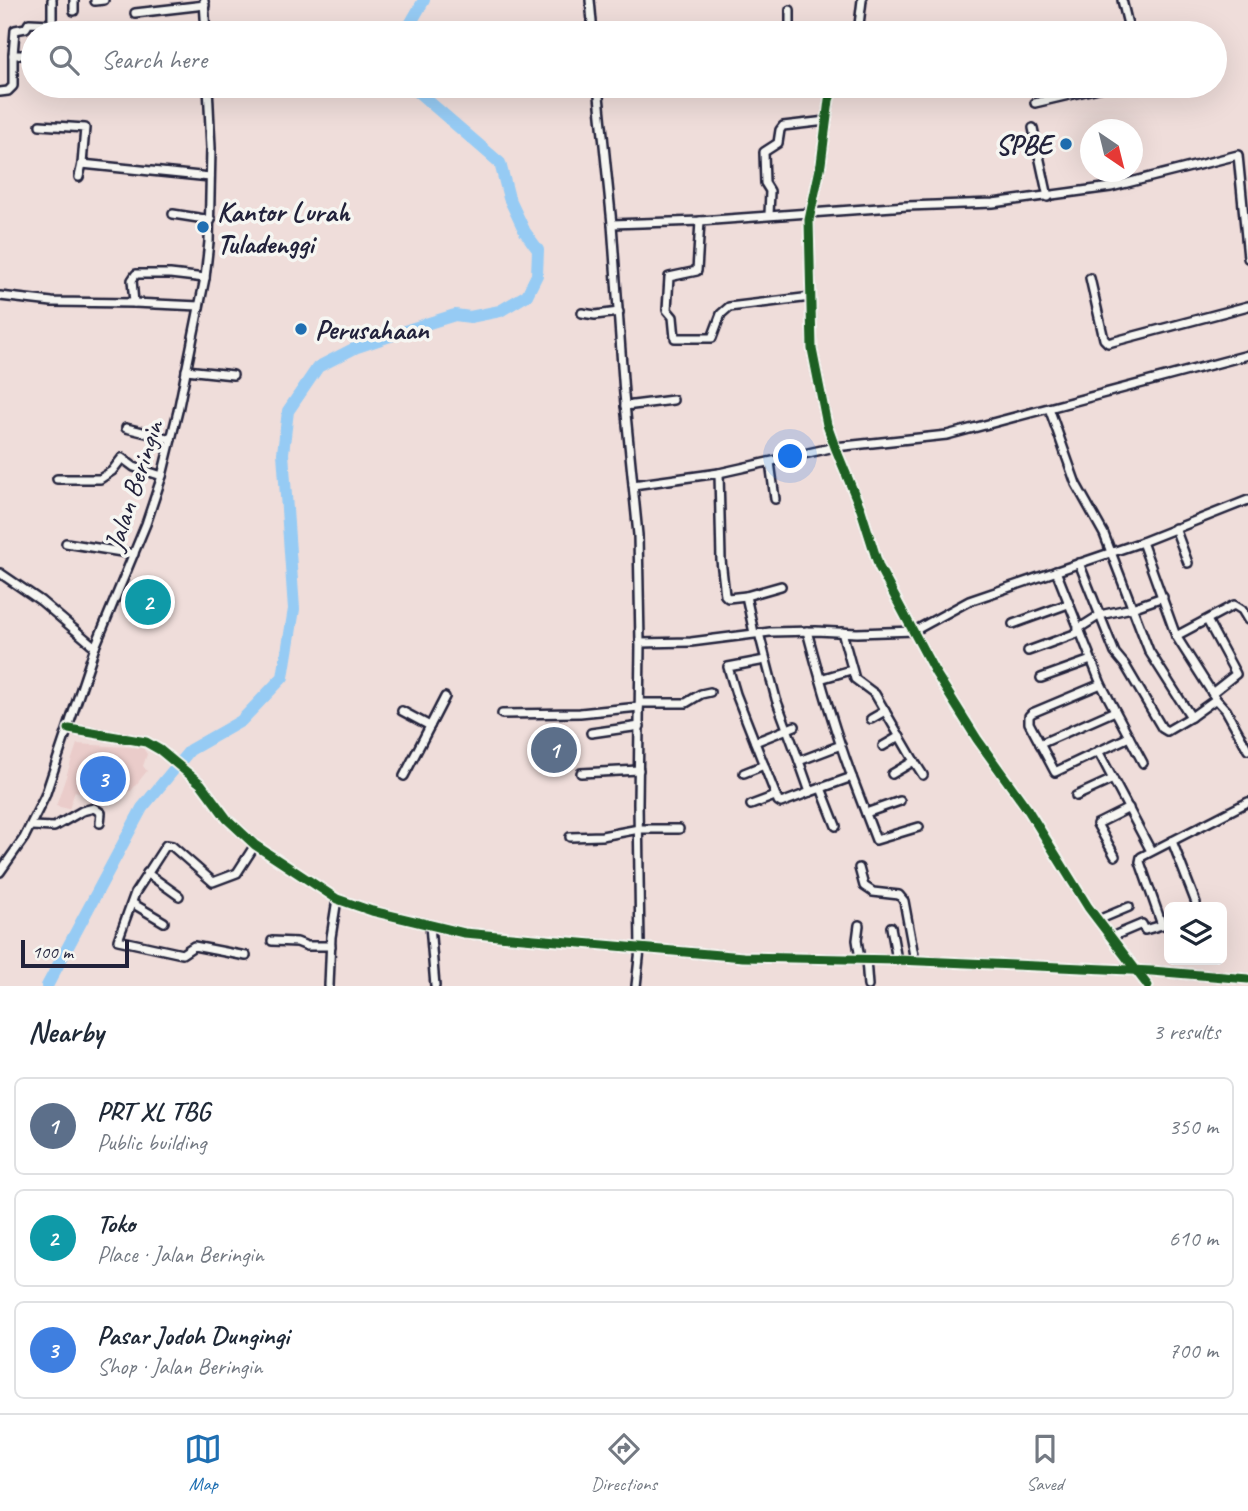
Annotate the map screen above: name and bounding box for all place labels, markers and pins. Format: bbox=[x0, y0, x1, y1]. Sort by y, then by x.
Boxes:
place label: SPBE bbox=[995, 127, 1056, 162]
marker: SPBE bbox=[1058, 136, 1074, 152]
place label: Kantor Lurah Tuladenggi bbox=[217, 194, 350, 261]
marker: Kantor Lurah Tuladenggi bbox=[195, 219, 211, 235]
place label: Perusahaan bbox=[315, 312, 430, 347]
marker: Perusahaan bbox=[293, 321, 309, 337]
pin: 2 bbox=[125, 576, 171, 628]
pin: 1 bbox=[531, 724, 577, 776]
pin: 3 bbox=[80, 753, 126, 805]

